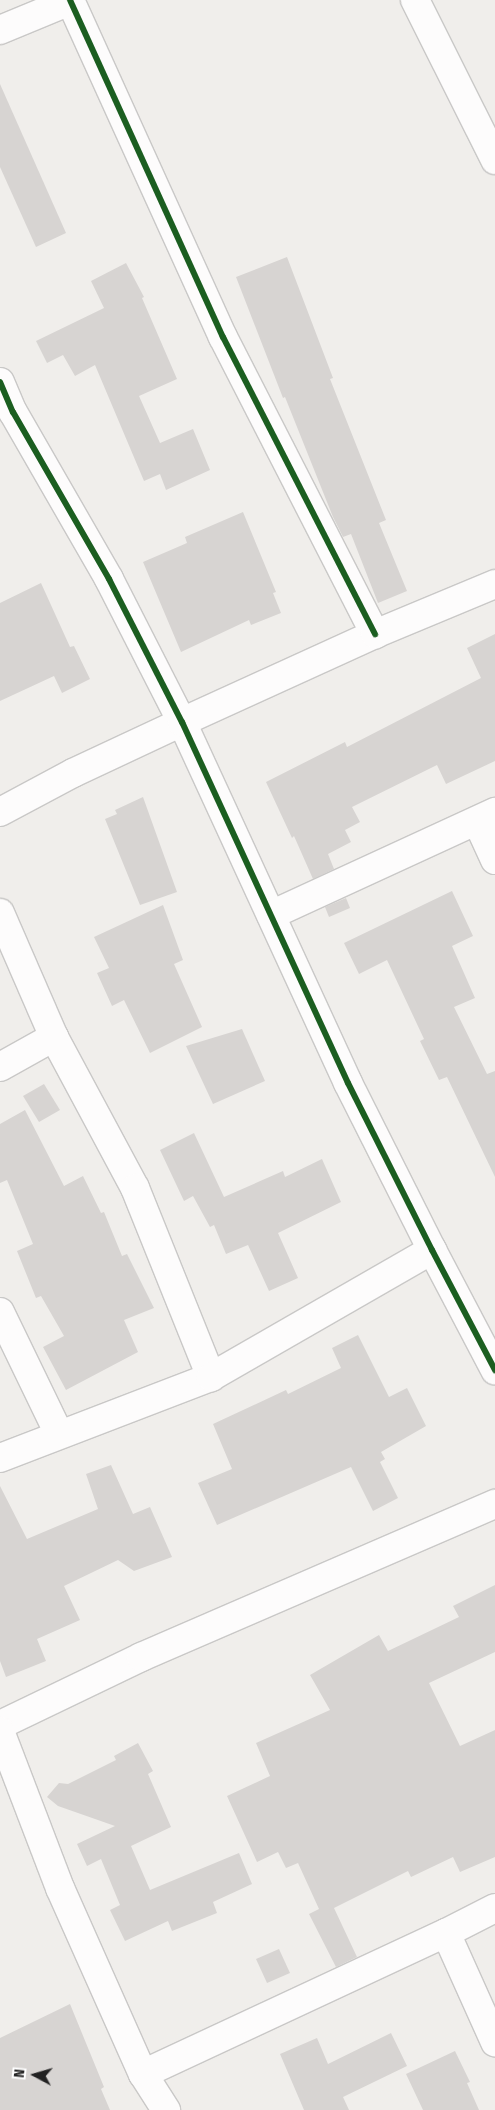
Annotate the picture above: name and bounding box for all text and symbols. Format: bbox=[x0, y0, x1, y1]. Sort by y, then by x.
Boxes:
north arrow bbox=[10, 2050, 60, 2100]
text: N bbox=[11, 2068, 28, 2078]

